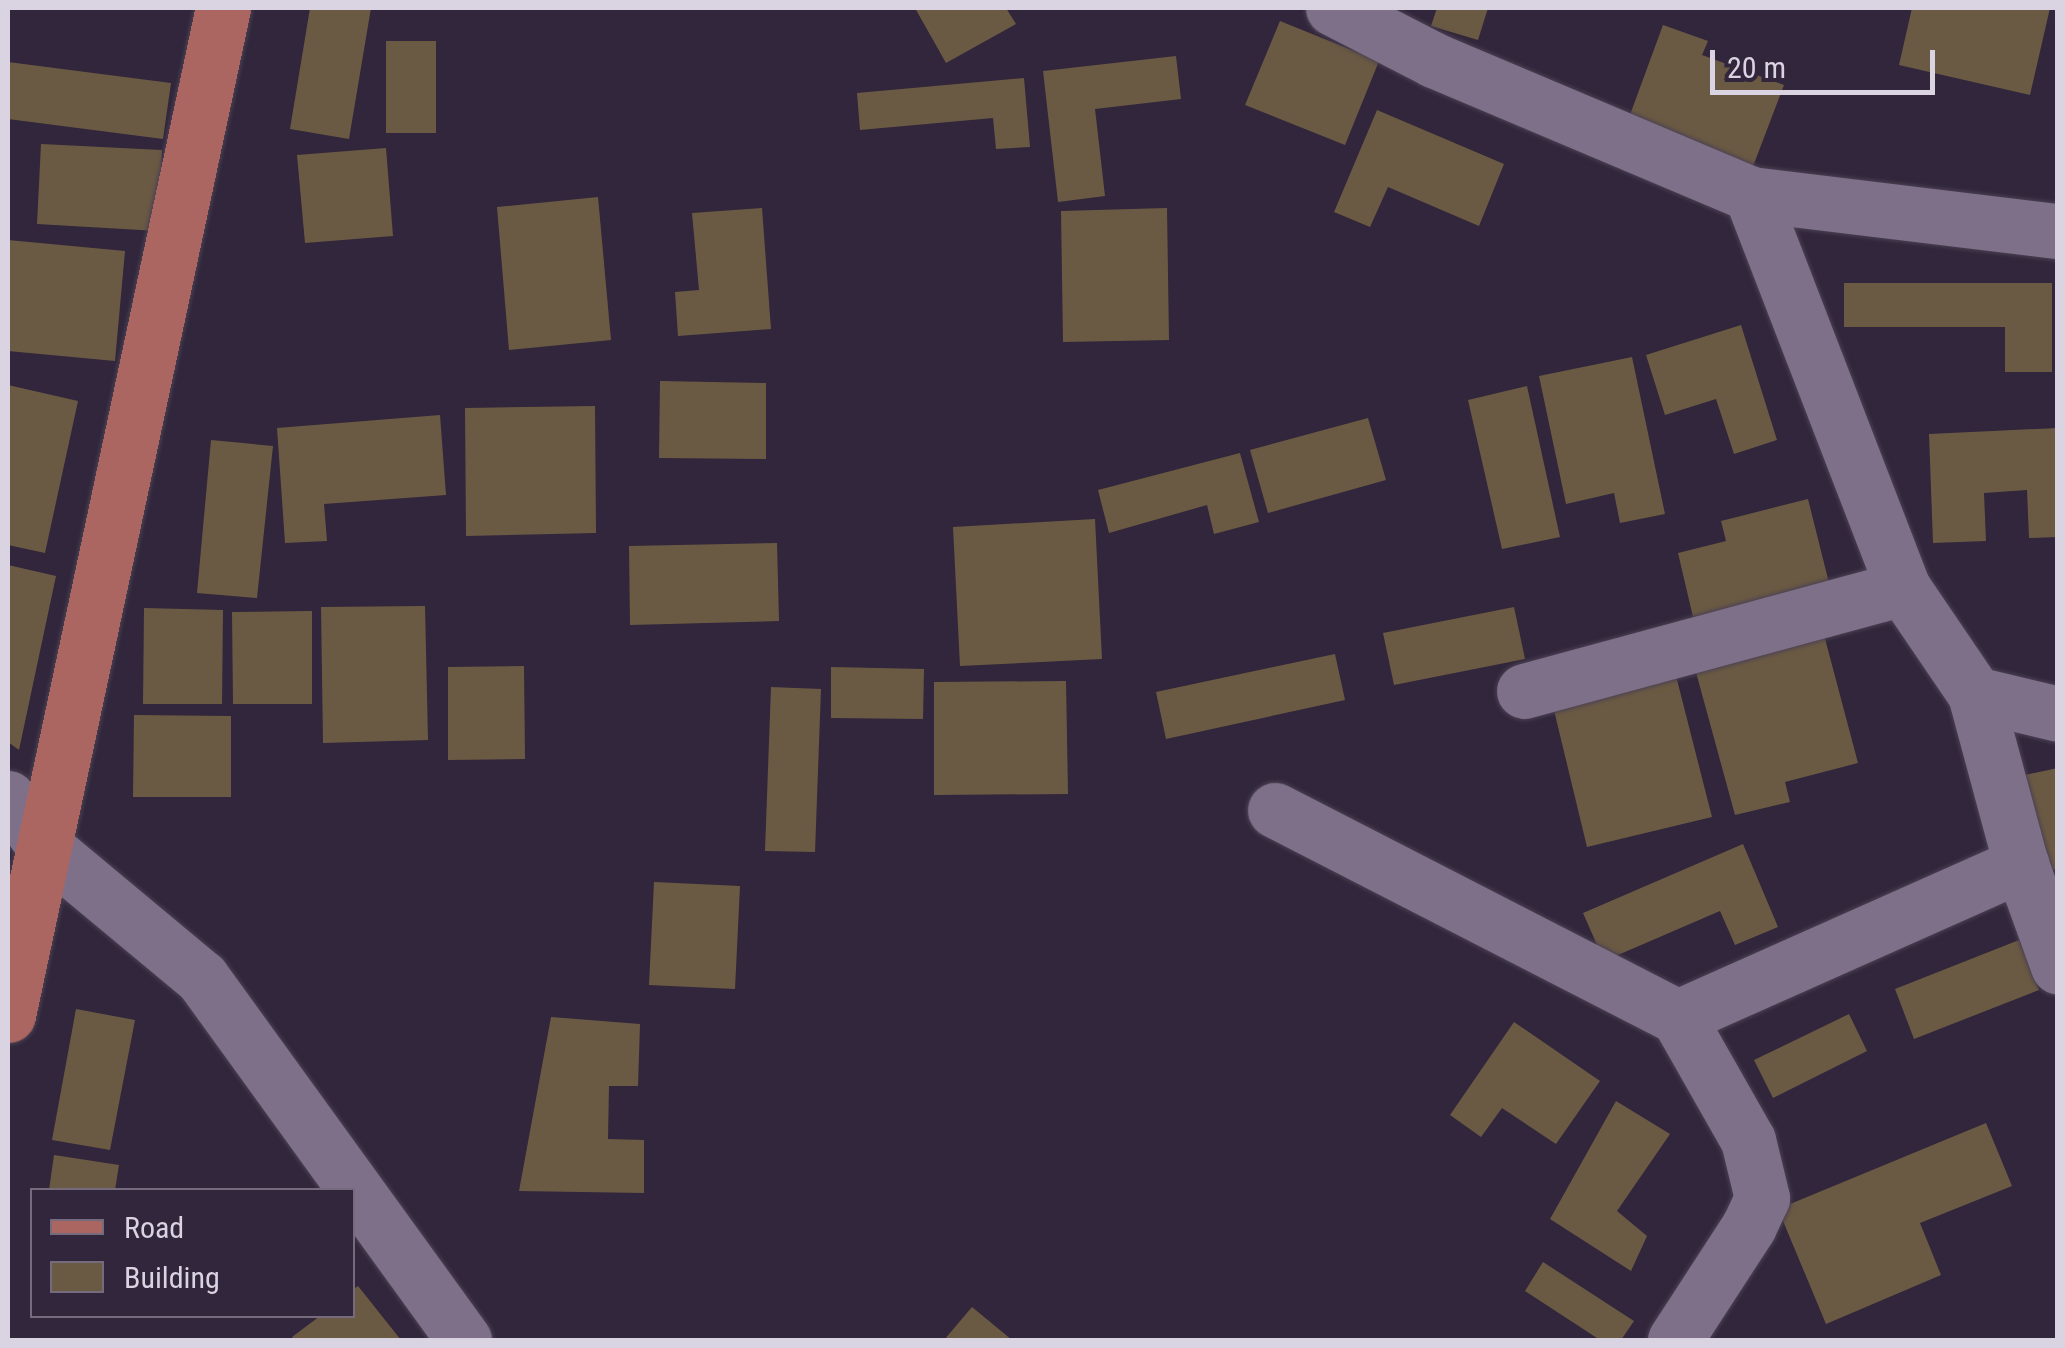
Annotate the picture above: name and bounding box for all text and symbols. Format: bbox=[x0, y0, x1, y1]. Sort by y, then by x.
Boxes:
scale bar bbox=[1715, 30, 1940, 92]
text: 20 m bbox=[1727, 50, 1786, 85]
legend bbox=[30, 1188, 355, 1318]
text: Road bbox=[124, 1210, 184, 1245]
text: Building bbox=[124, 1260, 220, 1295]

